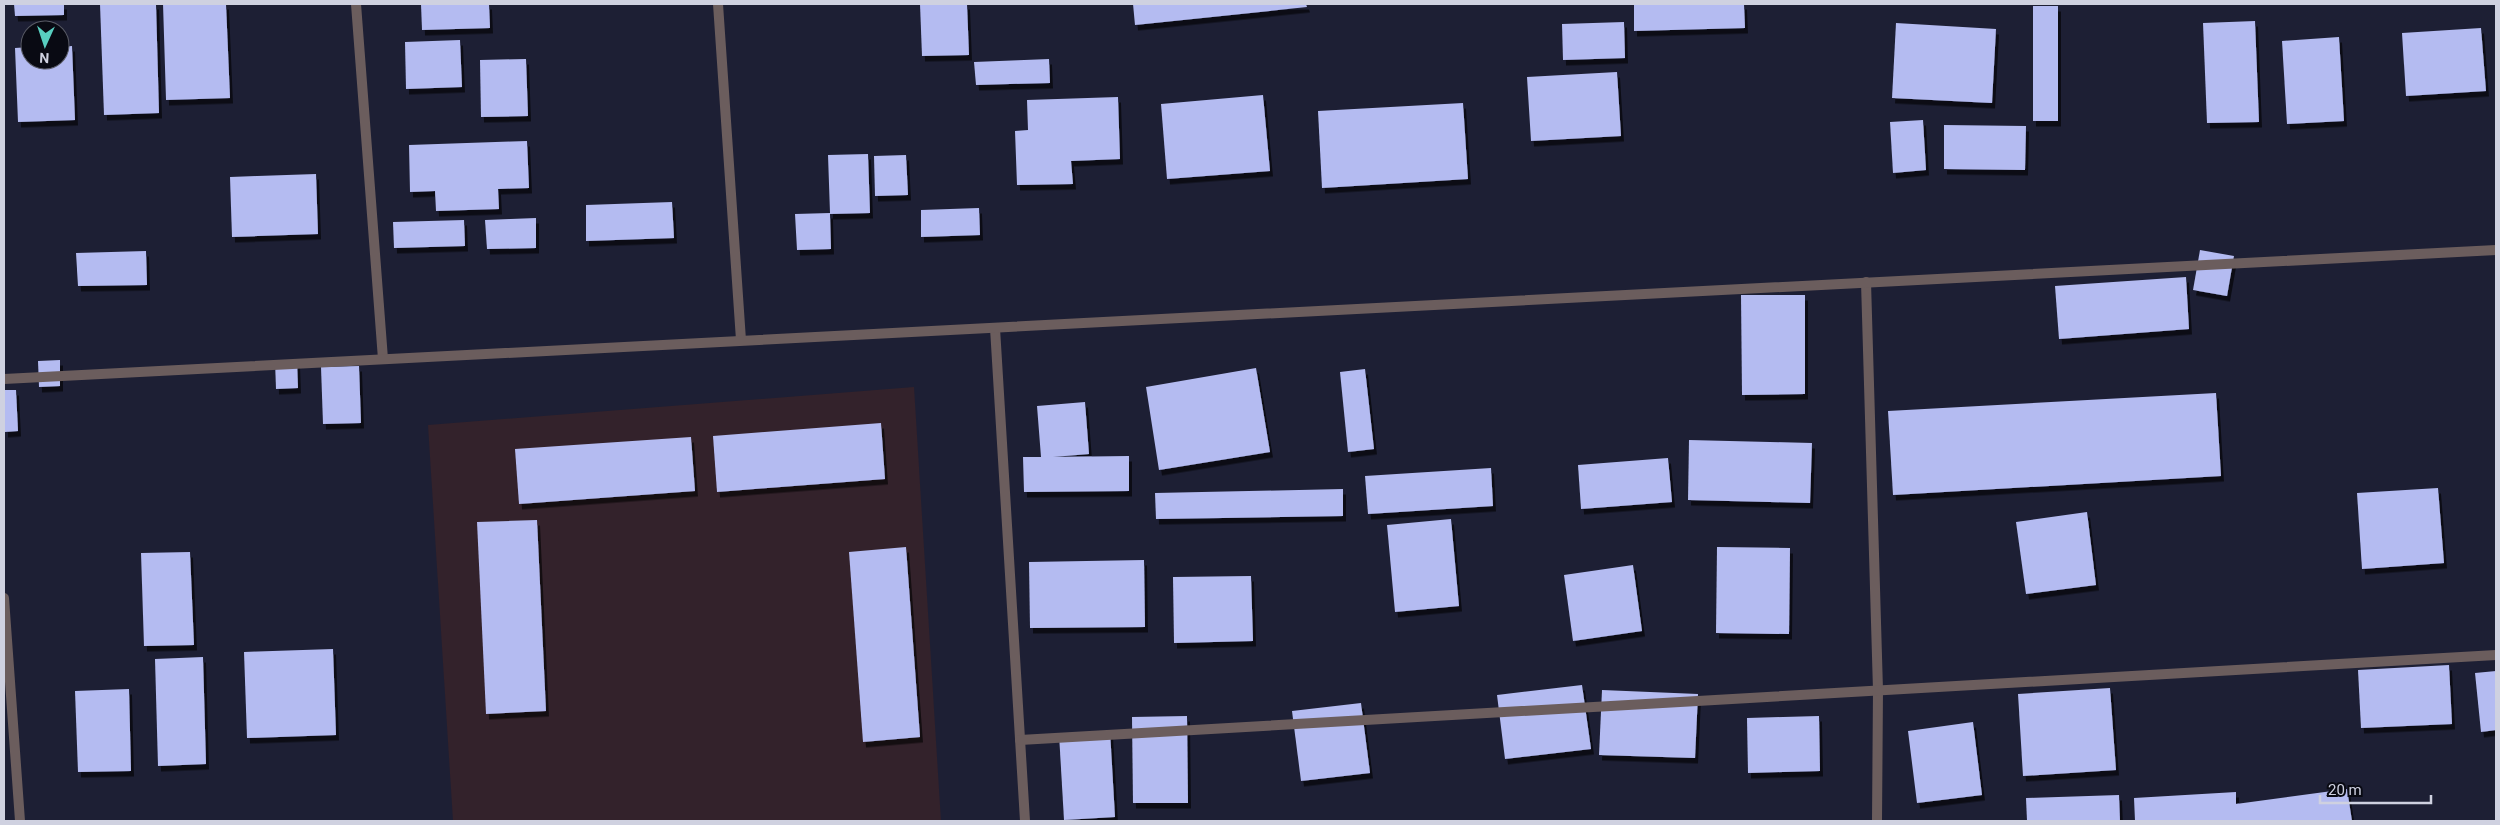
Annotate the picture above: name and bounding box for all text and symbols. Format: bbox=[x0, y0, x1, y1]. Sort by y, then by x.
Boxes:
north arrow bbox=[20, 20, 70, 70]
text: N bbox=[39, 50, 50, 66]
scale bar bbox=[2320, 772, 2431, 804]
text: 20 m bbox=[2328, 781, 2362, 799]

